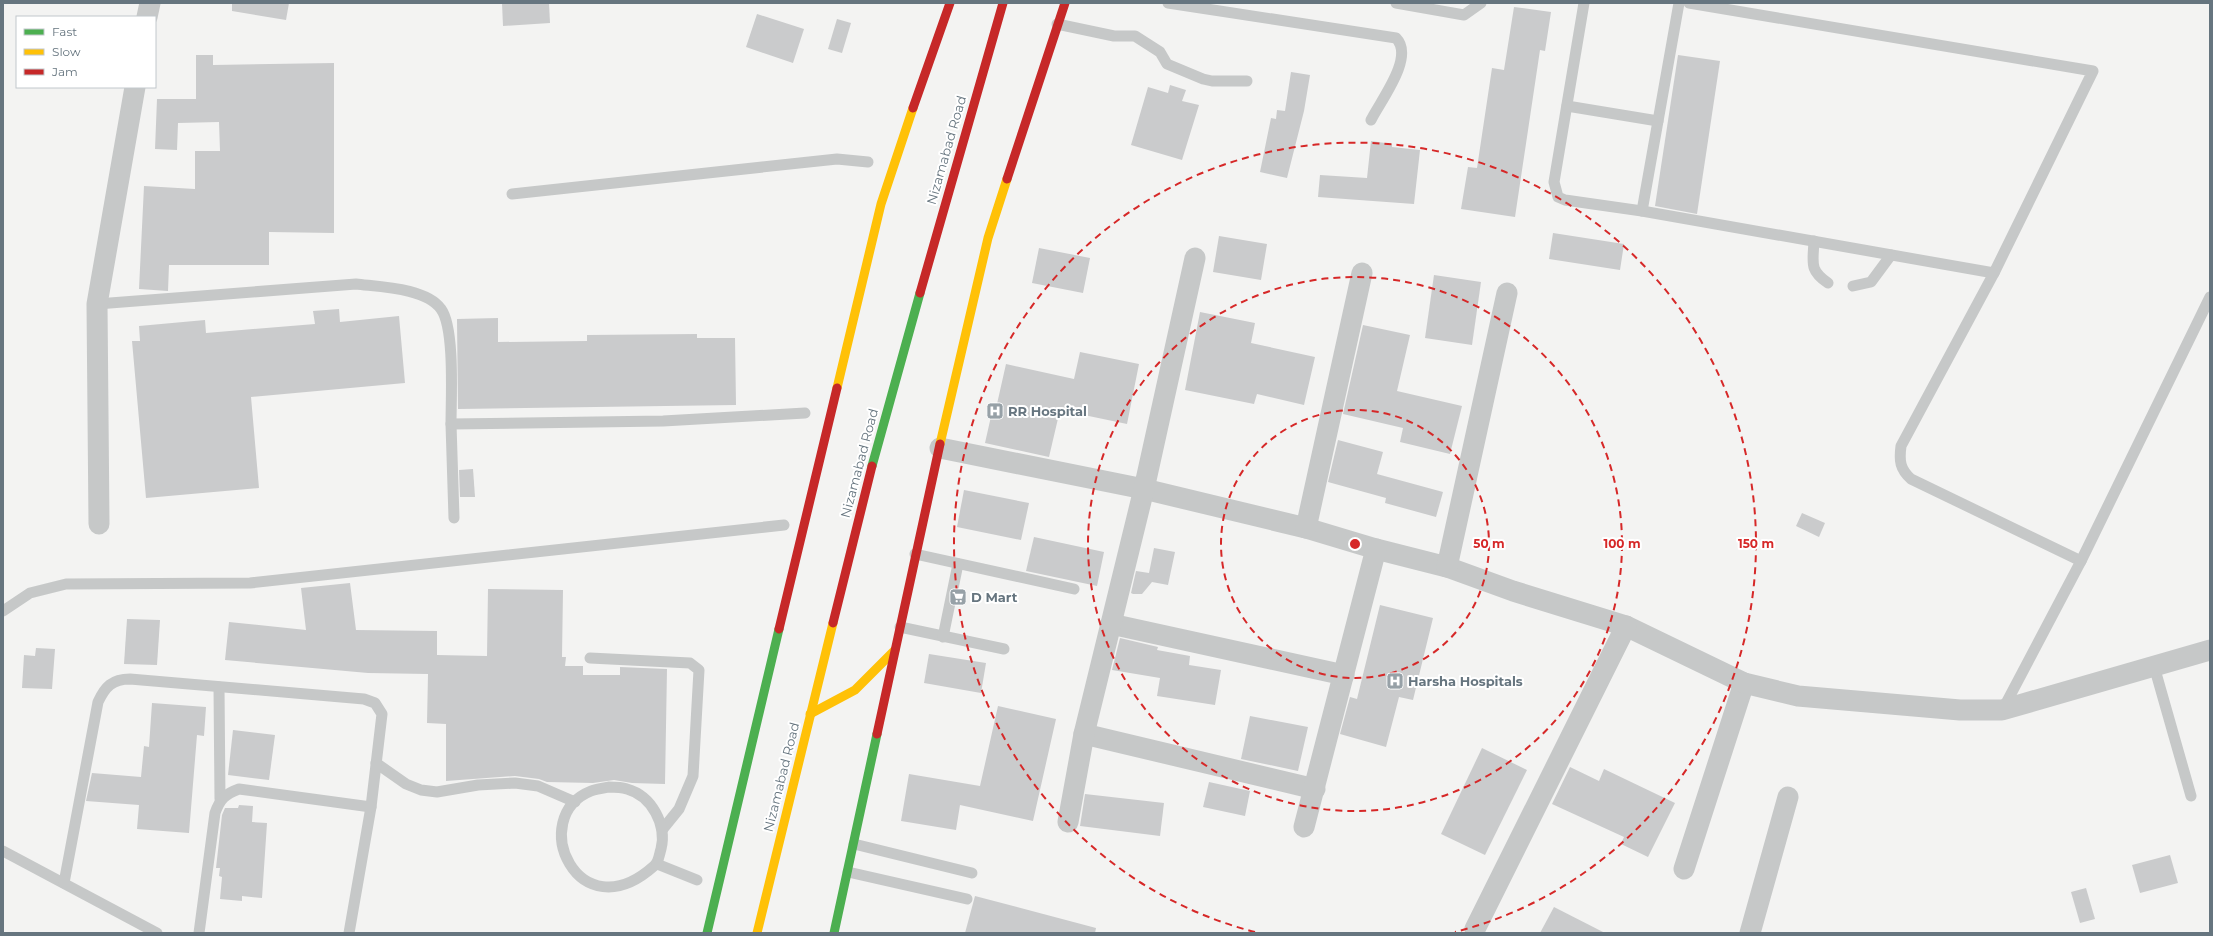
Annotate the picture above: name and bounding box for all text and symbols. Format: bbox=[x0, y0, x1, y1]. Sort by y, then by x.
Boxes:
legend bbox=[16, 16, 156, 88]
text: Fast bbox=[52, 24, 77, 39]
text: Slow bbox=[52, 44, 81, 59]
text: Jam bbox=[51, 64, 78, 79]
street label: Nizamabad Road bbox=[923, 94, 969, 206]
hospital icon: RR Hospital bbox=[985, 401, 1005, 421]
place label: RR Hospital bbox=[1008, 403, 1087, 419]
street label: Nizamabad Road bbox=[837, 407, 881, 519]
text: 50 m bbox=[1473, 536, 1505, 551]
text: 100 m bbox=[1604, 536, 1640, 551]
text: 150 m bbox=[1738, 536, 1774, 551]
centre of rings bbox=[1348, 537, 1362, 551]
supermarket icon: D Mart bbox=[948, 587, 968, 607]
place label: D Mart bbox=[971, 589, 1018, 605]
hospital icon: Harsha Hospitals bbox=[1385, 671, 1405, 691]
place label: Harsha Hospitals bbox=[1408, 673, 1523, 689]
street label: Nizamabad Road bbox=[760, 720, 802, 834]

